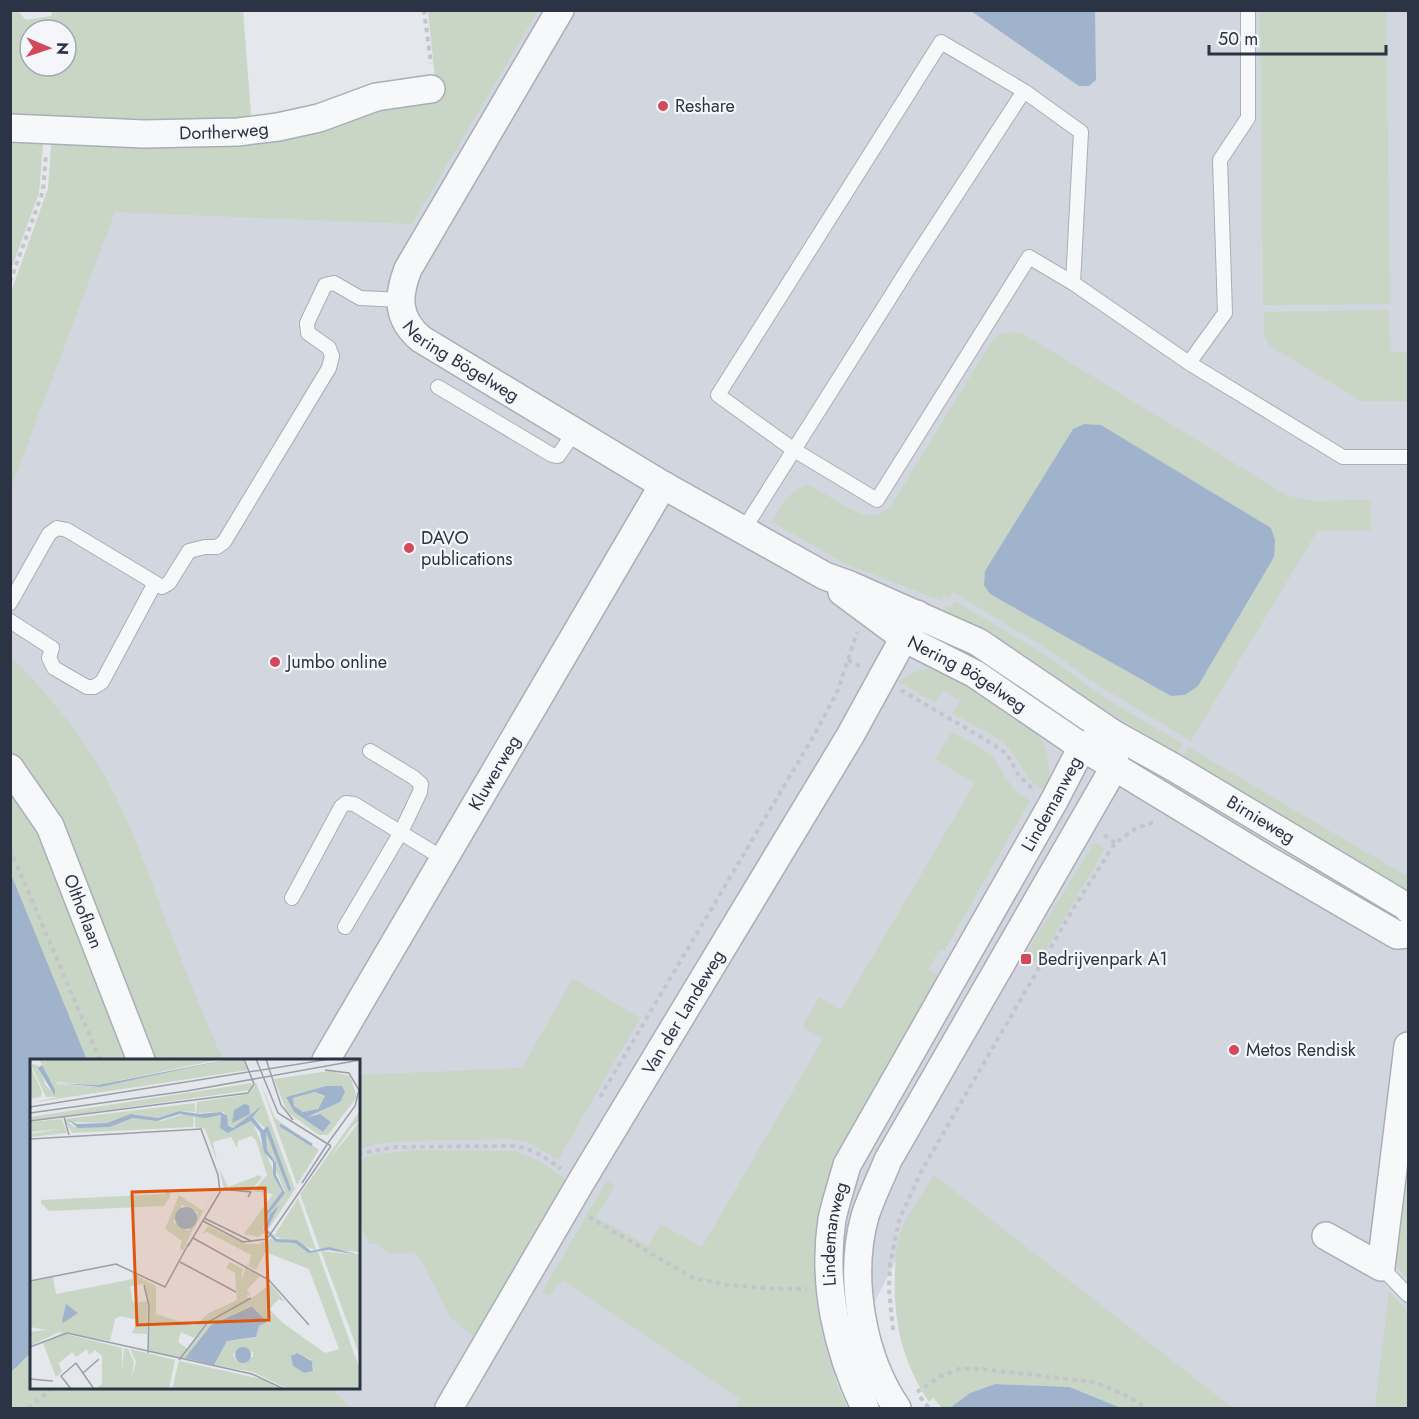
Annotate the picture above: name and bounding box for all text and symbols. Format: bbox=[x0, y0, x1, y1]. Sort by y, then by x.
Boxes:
north arrow bbox=[18, 18, 78, 78]
scale bar bbox=[1209, 18, 1386, 56]
text: 50 m bbox=[1218, 26, 1258, 52]
text: N bbox=[51, 42, 74, 55]
place label: Reshare bbox=[675, 93, 735, 119]
marker: Reshare bbox=[656, 99, 670, 113]
street label: Dortherweg bbox=[179, 115, 270, 146]
street label: Nering Bögelweg bbox=[396, 315, 524, 408]
place label: DAVO publications bbox=[421, 525, 513, 572]
marker: DAVO publications bbox=[402, 541, 416, 555]
street label: Nering Bögelweg bbox=[903, 629, 1032, 719]
place label: Jumbo online bbox=[285, 649, 387, 675]
marker: Jumbo online bbox=[268, 655, 282, 669]
street label: Kluwerweg bbox=[462, 730, 527, 815]
street label: Lindemanweg bbox=[1015, 751, 1088, 856]
street label: Birnieweg bbox=[1222, 789, 1300, 850]
street label: Olthoflaan bbox=[57, 870, 109, 952]
street label: Van der Landeweg bbox=[636, 945, 731, 1080]
place label: Bedrijvenpark A1 bbox=[1038, 946, 1168, 972]
marker: Bedrijvenpark A1 bbox=[1019, 952, 1033, 966]
place label: Metos Rendisk bbox=[1246, 1037, 1356, 1063]
marker: Metos Rendisk bbox=[1227, 1043, 1241, 1057]
inset map bbox=[30, 1059, 360, 1389]
street label: Lindemanweg bbox=[816, 1179, 854, 1287]

